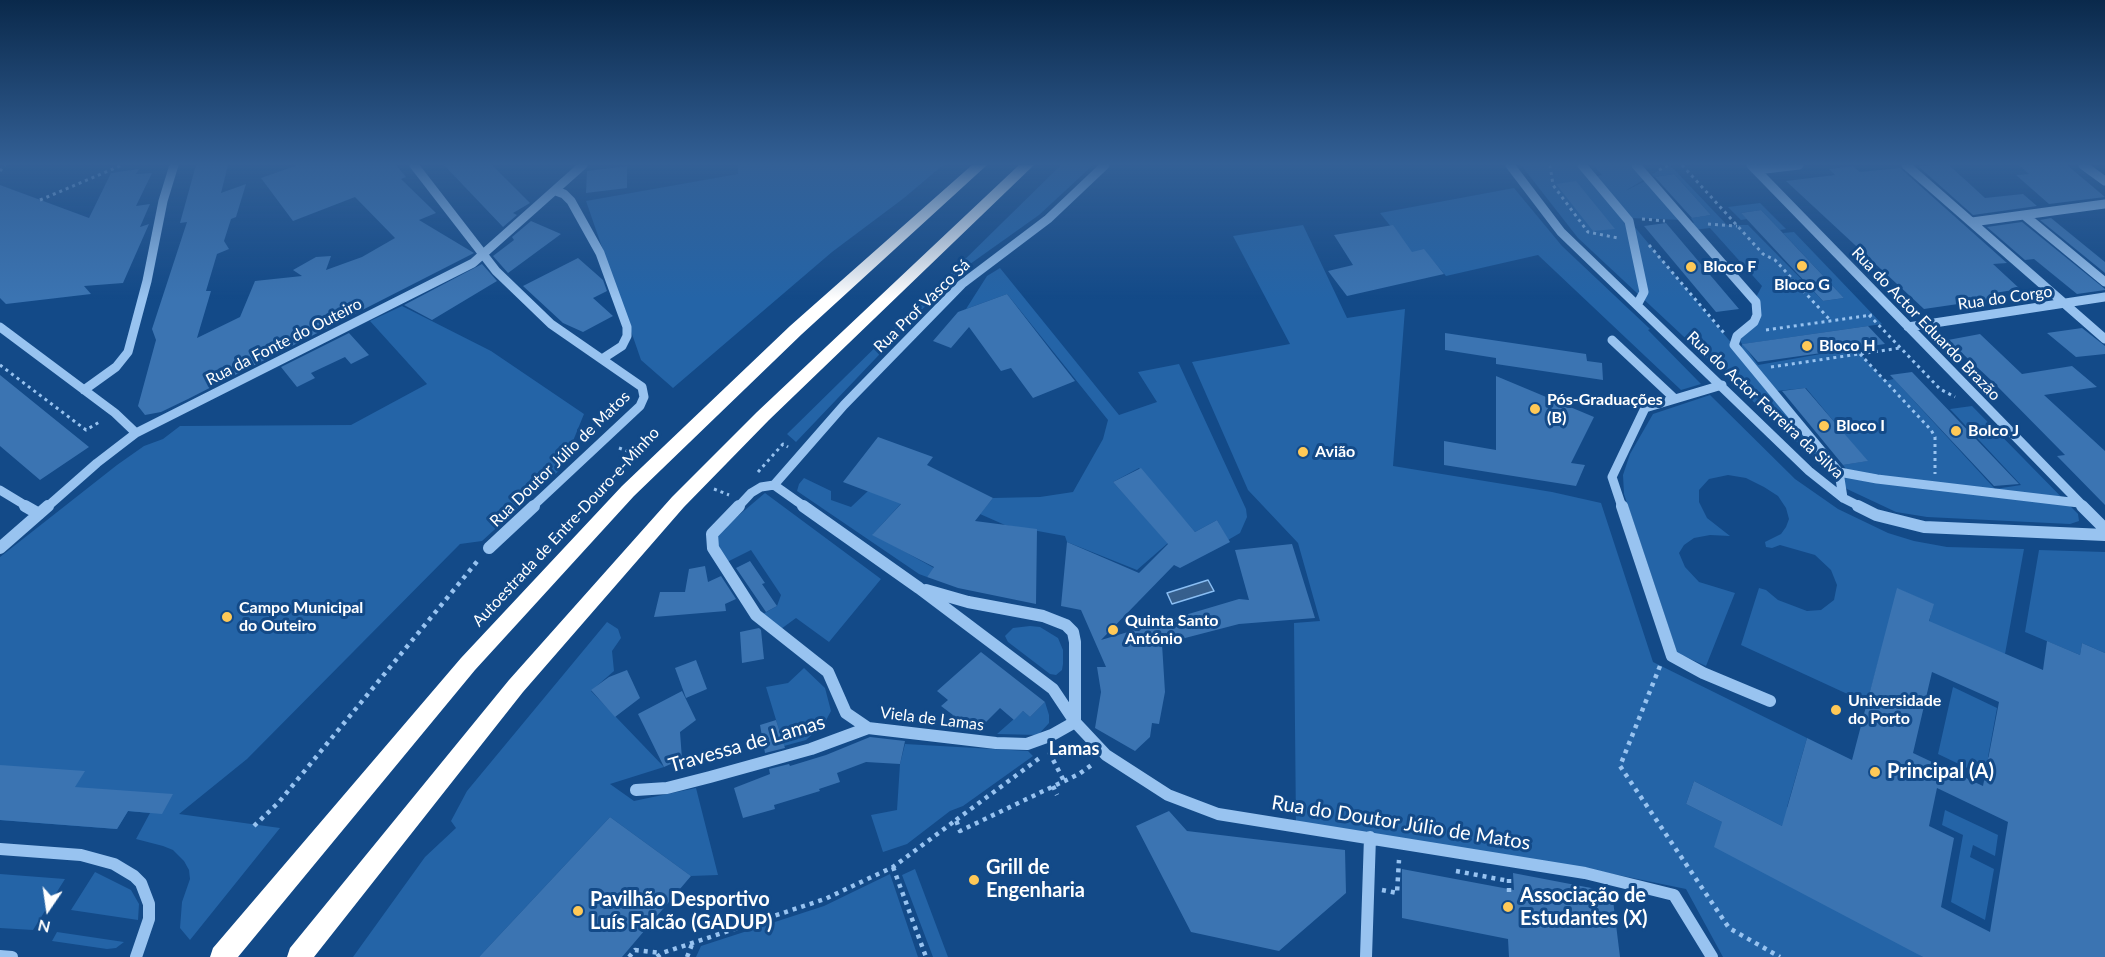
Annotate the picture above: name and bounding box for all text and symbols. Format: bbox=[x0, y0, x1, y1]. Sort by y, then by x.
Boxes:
street label: Rua do Actor Eduardo Brazão bbox=[1847, 243, 2005, 405]
street label: Rua Prof Vasco Sá bbox=[870, 255, 974, 357]
place label: Bloco F bbox=[1703, 257, 1756, 277]
marker: Bloco G bbox=[1795, 259, 1809, 273]
marker: Bloco F bbox=[1684, 260, 1698, 274]
place label: Bloco G bbox=[1774, 275, 1830, 295]
street label: Rua do Corgo bbox=[1956, 282, 2054, 314]
street label: Rua da Fonte do Outeiro bbox=[203, 294, 365, 390]
street label: Rua do Actor Ferreira da Silva bbox=[1683, 327, 1847, 483]
place label: Bloco H bbox=[1819, 336, 1876, 356]
marker: Bloco H bbox=[1800, 339, 1814, 353]
street label: Rua Doutor Júlio de Matos bbox=[486, 387, 634, 531]
place label: Pós-Graduações (B) bbox=[1547, 390, 1663, 428]
marker: Pós-Graduações (B) bbox=[1528, 402, 1542, 416]
place label: Bloco I bbox=[1836, 416, 1885, 436]
marker: Bloco I bbox=[1817, 419, 1831, 433]
place label: Bolco J bbox=[1968, 421, 2019, 441]
street label: Autoestrada de Entre-Douro-e-Minho bbox=[468, 423, 664, 631]
marker: Bolco J bbox=[1949, 424, 1963, 438]
place label: Avião bbox=[1315, 442, 1355, 462]
marker: Avião bbox=[1296, 445, 1310, 459]
place label: Campo Municipal do Outeiro bbox=[239, 598, 363, 636]
marker: Campo Municipal do Outeiro bbox=[220, 610, 234, 624]
place label: Quinta Santo António bbox=[1125, 611, 1219, 649]
marker: Quinta Santo António bbox=[1106, 623, 1120, 637]
place label: Universidade do Porto bbox=[1848, 691, 1941, 729]
street label: Viela de Lamas bbox=[879, 703, 985, 735]
marker: Universidade do Porto bbox=[1829, 703, 1843, 717]
street label: Travessa de Lamas bbox=[666, 710, 828, 778]
district label: Lamas bbox=[1049, 738, 1099, 760]
place label: Principal (A) bbox=[1887, 760, 1994, 784]
marker: Principal (A) bbox=[1868, 765, 1882, 779]
street label: Rua do Doutor Júlio de Matos bbox=[1270, 791, 1532, 855]
place label: Grill de Engenharia bbox=[986, 856, 1085, 903]
marker: Grill de Engenharia bbox=[967, 873, 981, 887]
north arrow bbox=[18, 879, 78, 939]
place label: Associação de Estudantes (X) bbox=[1520, 884, 1648, 931]
place label: Pavilhão Desportivo Luís Falcão (GADUP) bbox=[590, 888, 772, 935]
marker: Associação de Estudantes (X) bbox=[1501, 900, 1515, 914]
marker: Pavilhão Desportivo Luís Falcão (GADUP) bbox=[571, 904, 585, 918]
text: N bbox=[36, 916, 52, 938]

